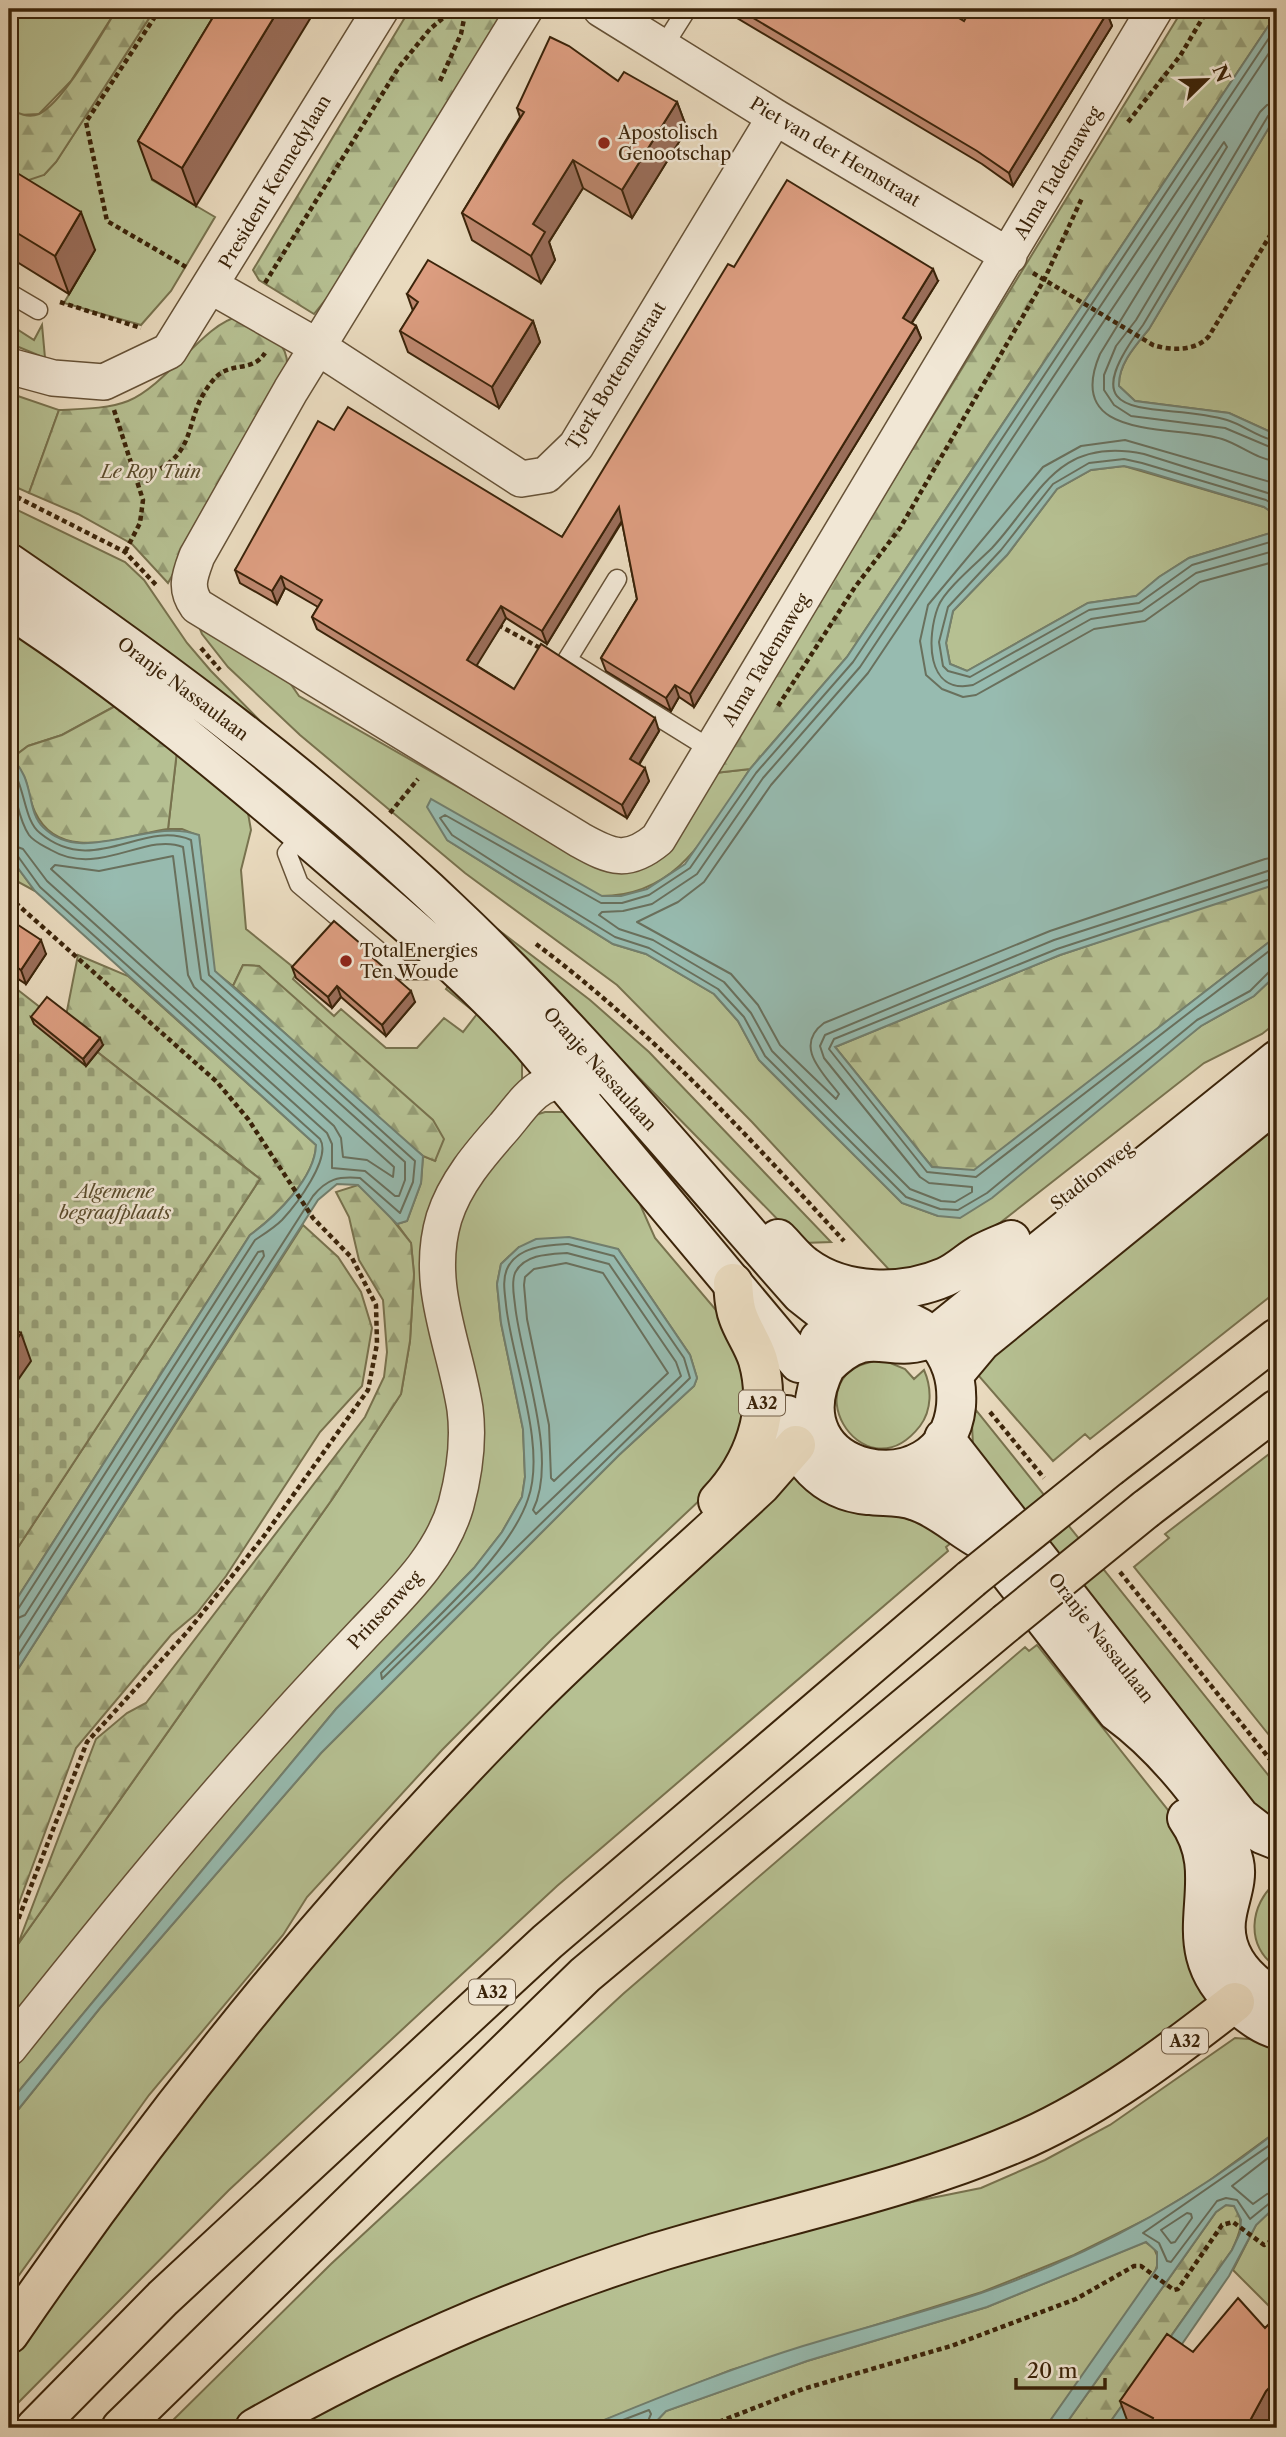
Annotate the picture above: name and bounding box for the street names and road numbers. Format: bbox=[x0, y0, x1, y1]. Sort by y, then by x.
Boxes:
street label: President Kennedylaan bbox=[214, 91, 336, 273]
street label: Piet van der Hemstraat bbox=[746, 92, 925, 212]
street label: Alma Tademaweg bbox=[1009, 102, 1107, 244]
street label: Tjerk Bottemastraat bbox=[561, 297, 671, 454]
street label: Alma Tademaweg bbox=[717, 589, 815, 731]
street label: Oranje Nassaulaan bbox=[113, 632, 253, 746]
street label: Oranje Nassaulaan bbox=[539, 1003, 661, 1135]
street label: Stadionweg bbox=[1046, 1137, 1138, 1215]
road number: A32 bbox=[739, 1390, 785, 1415]
street label: Prinsenweg bbox=[343, 1566, 427, 1654]
street label: Oranje Nassaulaan bbox=[1043, 1569, 1159, 1707]
road number: A32 bbox=[469, 1980, 515, 2004]
road number: A32 bbox=[1162, 2028, 1208, 2054]

